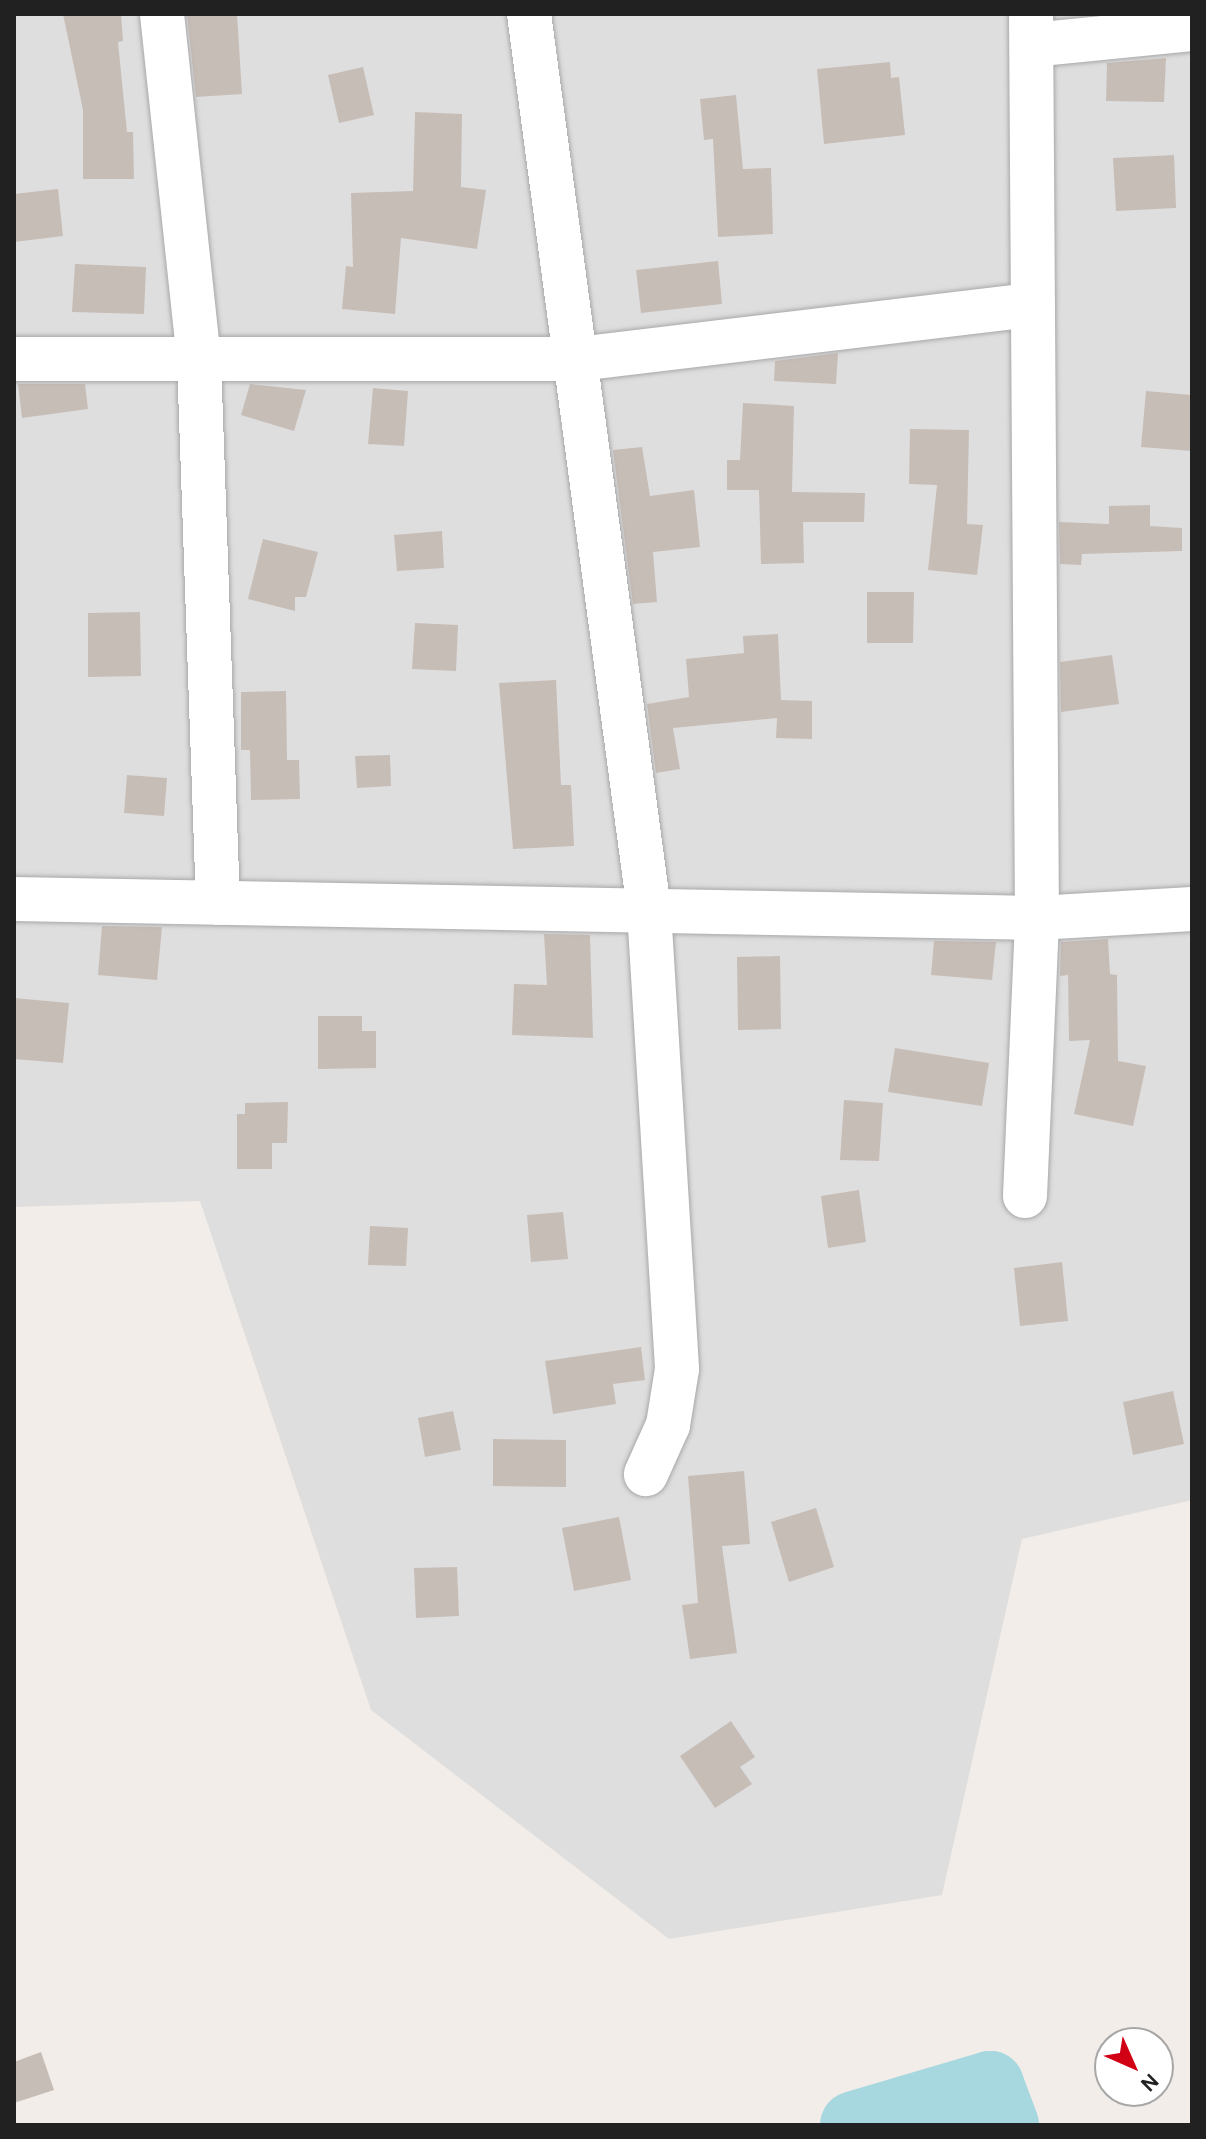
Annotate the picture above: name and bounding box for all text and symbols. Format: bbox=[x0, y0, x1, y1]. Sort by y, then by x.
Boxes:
north arrow bbox=[1094, 2027, 1174, 2107]
text: N bbox=[1135, 2068, 1164, 2097]

